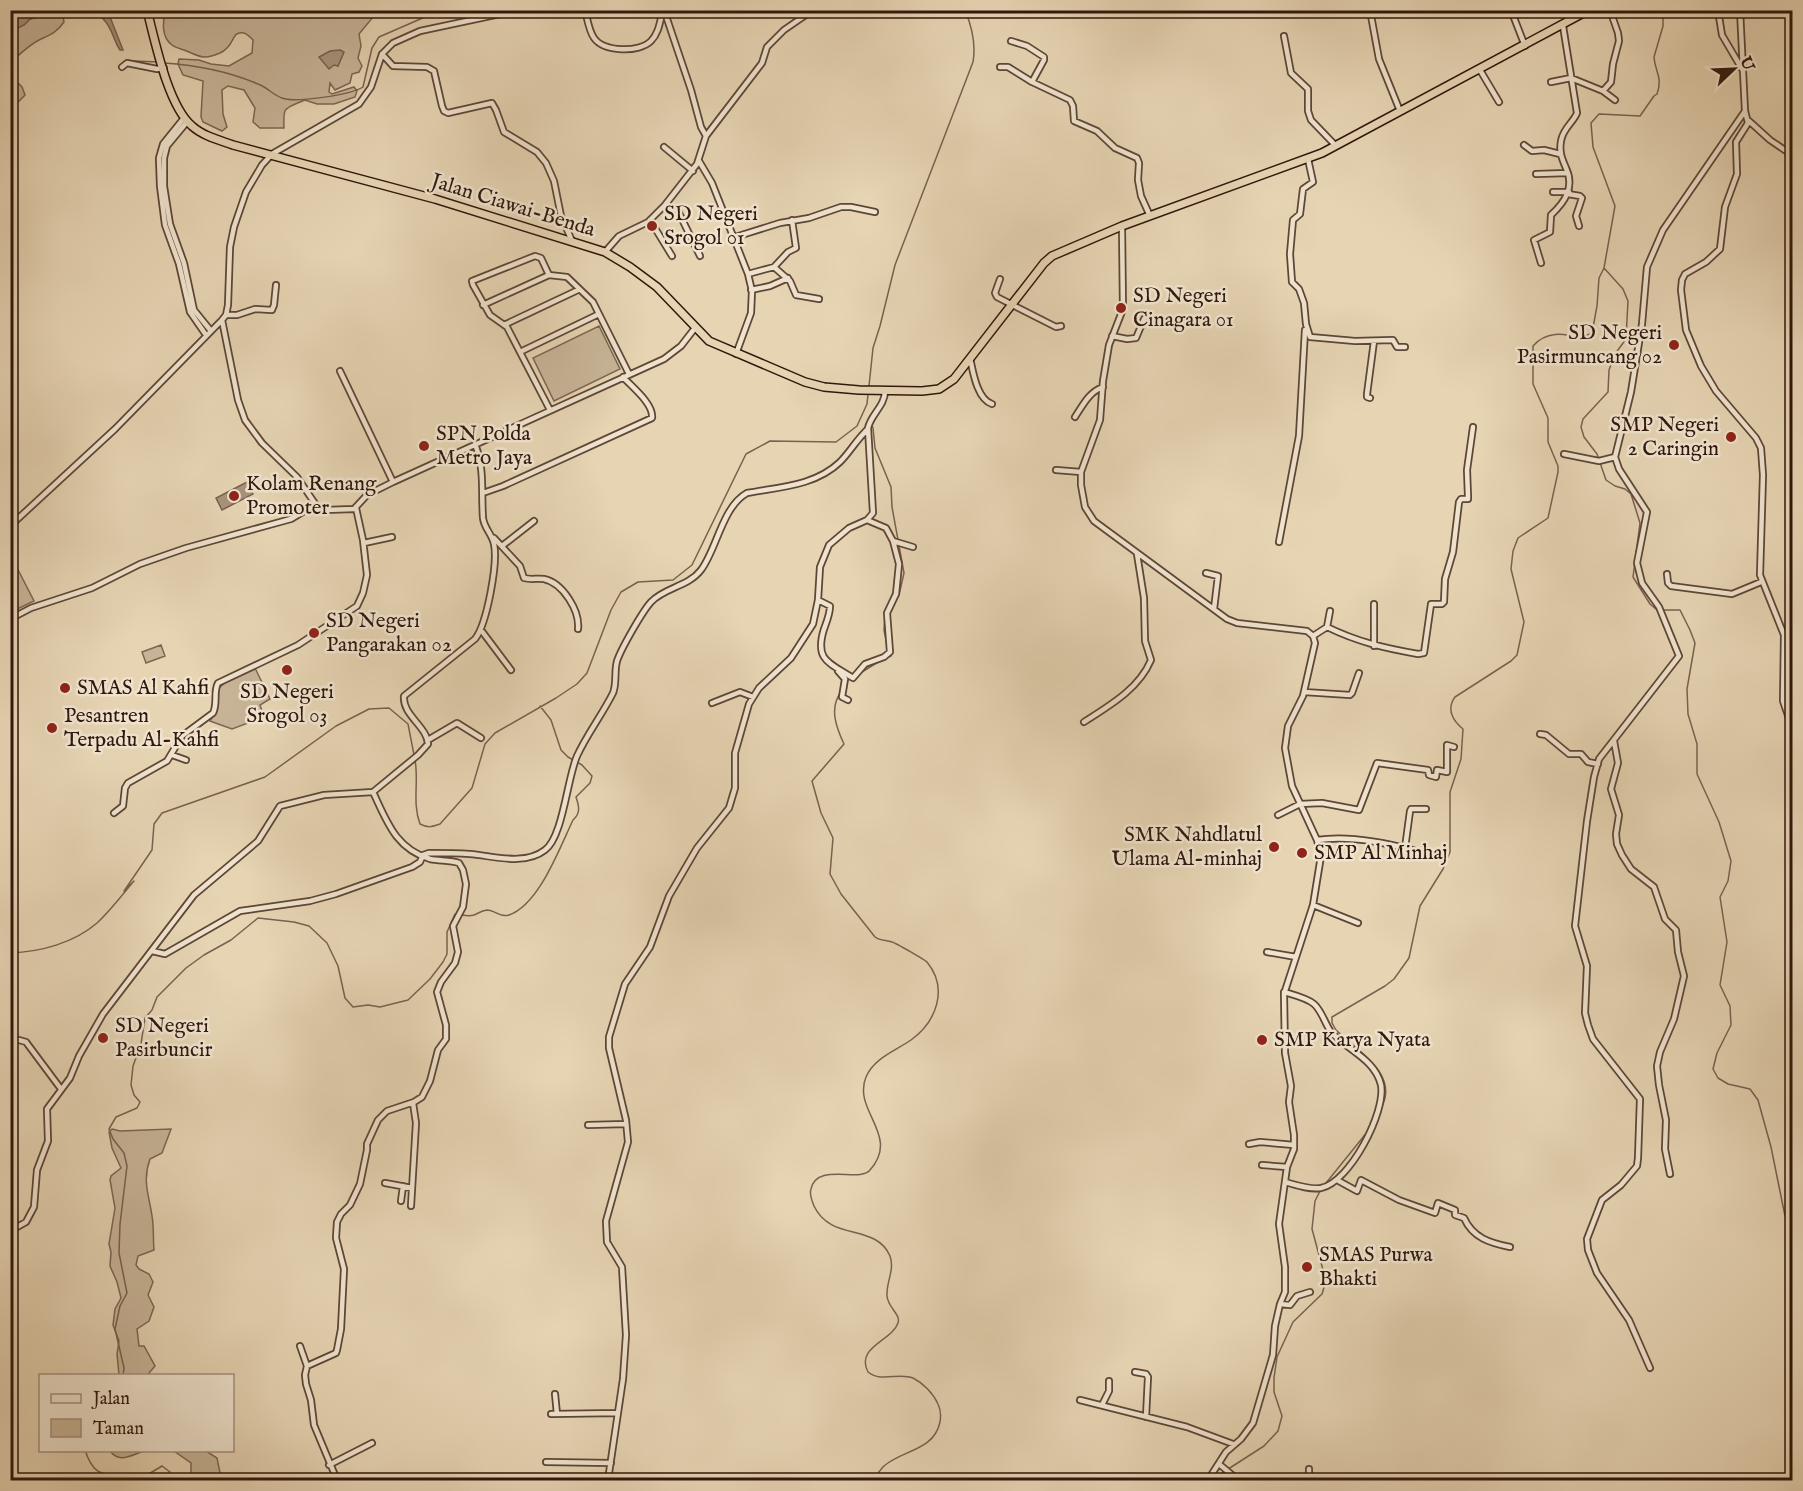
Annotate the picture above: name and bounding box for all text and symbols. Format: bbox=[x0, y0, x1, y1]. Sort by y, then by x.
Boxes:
north arrow bbox=[1704, 39, 1764, 99]
text: U bbox=[1734, 53, 1758, 74]
street label: Jalan Ciawai-Benda bbox=[426, 168, 599, 244]
place label: SD Negeri Srogol 01 bbox=[664, 201, 758, 252]
marker: SD Negeri Srogol 01 bbox=[645, 219, 659, 233]
place label: SD Negeri Cinagara 01 bbox=[1133, 283, 1234, 334]
marker: SD Negeri Cinagara 01 bbox=[1114, 301, 1128, 315]
place label: SD Negeri Pasirmuncang 02 bbox=[1517, 320, 1662, 371]
marker: SD Negeri Pasirmuncang 02 bbox=[1667, 338, 1681, 352]
place label: SMP Negeri 2 Caringin bbox=[1610, 412, 1719, 463]
place label: SPN Polda Metro Jaya bbox=[436, 421, 533, 472]
marker: SMP Negeri 2 Caringin bbox=[1724, 430, 1738, 444]
marker: SPN Polda Metro Jaya bbox=[417, 439, 431, 453]
place label: Kolam Renang Promoter bbox=[246, 471, 377, 522]
marker: Kolam Renang Promoter bbox=[227, 489, 241, 503]
place label: SD Negeri Pangarakan 02 bbox=[326, 608, 452, 659]
marker: SD Negeri Pangarakan 02 bbox=[307, 626, 321, 640]
marker: SD Negeri Srogol 03 bbox=[280, 663, 294, 677]
place label: SMAS Al Kahfi bbox=[77, 675, 209, 702]
place label: SD Negeri Srogol 03 bbox=[240, 679, 334, 730]
marker: SMAS Al Kahfi bbox=[58, 681, 72, 695]
place label: Pesantren Terpadu Al-Kahfi bbox=[64, 703, 219, 754]
marker: Pesantren Terpadu Al-Kahfi bbox=[45, 721, 59, 735]
place label: SMK Nahdlatul Ulama Al-minhaj bbox=[1111, 822, 1262, 873]
marker: SMK Nahdlatul Ulama Al-minhaj bbox=[1267, 840, 1281, 854]
place label: SMP Al Minhaj bbox=[1314, 840, 1448, 867]
marker: SMP Al Minhaj bbox=[1295, 846, 1309, 860]
place label: SD Negeri Pasirbuncir bbox=[115, 1013, 213, 1064]
place label: SMP Karya Nyata bbox=[1274, 1027, 1431, 1054]
marker: SD Negeri Pasirbuncir bbox=[96, 1031, 110, 1045]
marker: SMP Karya Nyata bbox=[1255, 1033, 1269, 1047]
place label: SMAS Purwa Bhakti bbox=[1319, 1242, 1434, 1293]
marker: SMAS Purwa Bhakti bbox=[1300, 1260, 1314, 1274]
legend bbox=[39, 1374, 234, 1452]
text: Jalan bbox=[91, 1388, 130, 1411]
text: Taman bbox=[93, 1418, 144, 1441]

